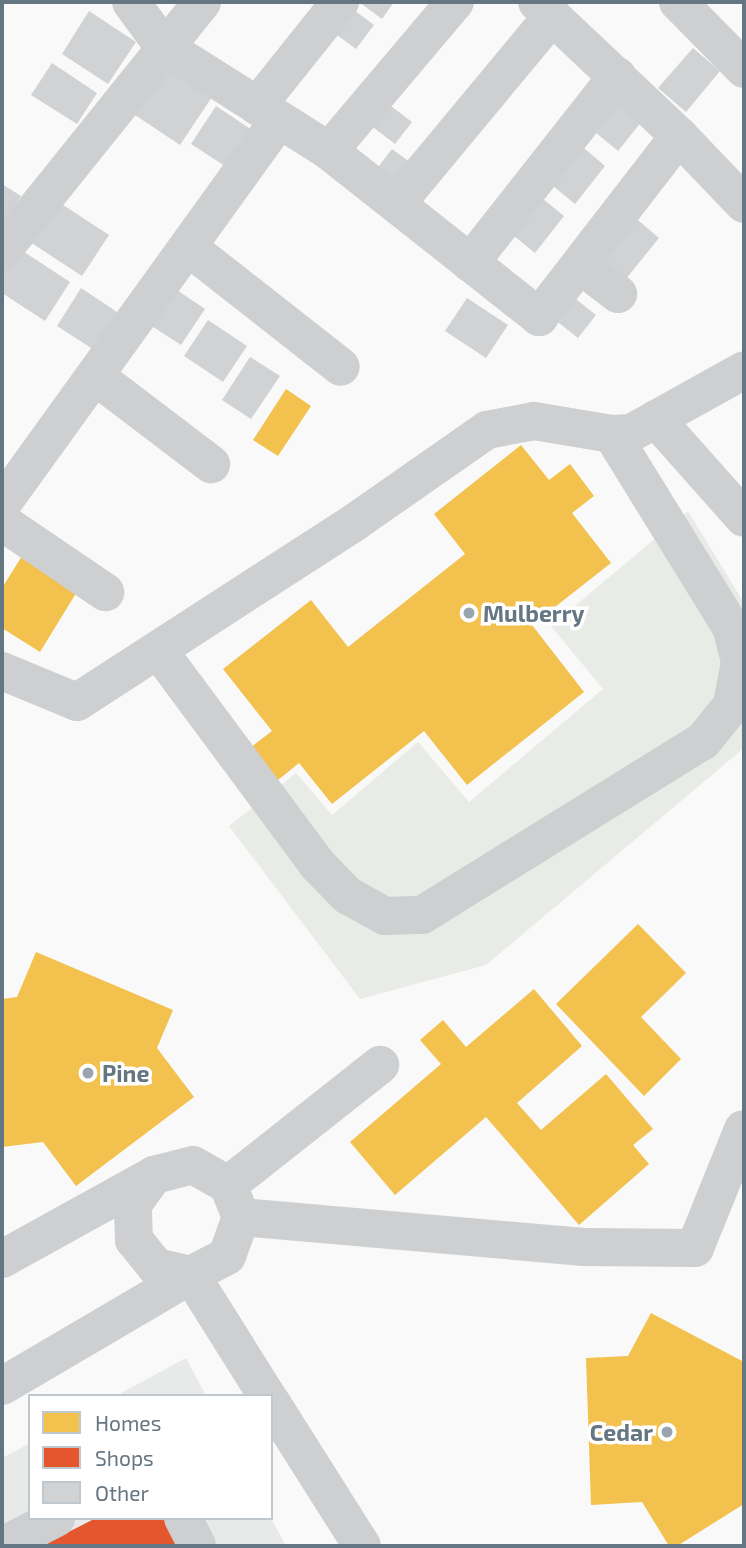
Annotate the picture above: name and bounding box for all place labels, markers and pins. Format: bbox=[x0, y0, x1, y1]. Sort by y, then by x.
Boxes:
place label: Mulberry bbox=[483, 599, 585, 627]
marker: Mulberry bbox=[461, 605, 477, 621]
place label: Pine bbox=[102, 1059, 149, 1087]
marker: Pine bbox=[80, 1065, 96, 1081]
place label: Cedar bbox=[590, 1418, 653, 1446]
marker: Cedar bbox=[659, 1424, 675, 1440]

